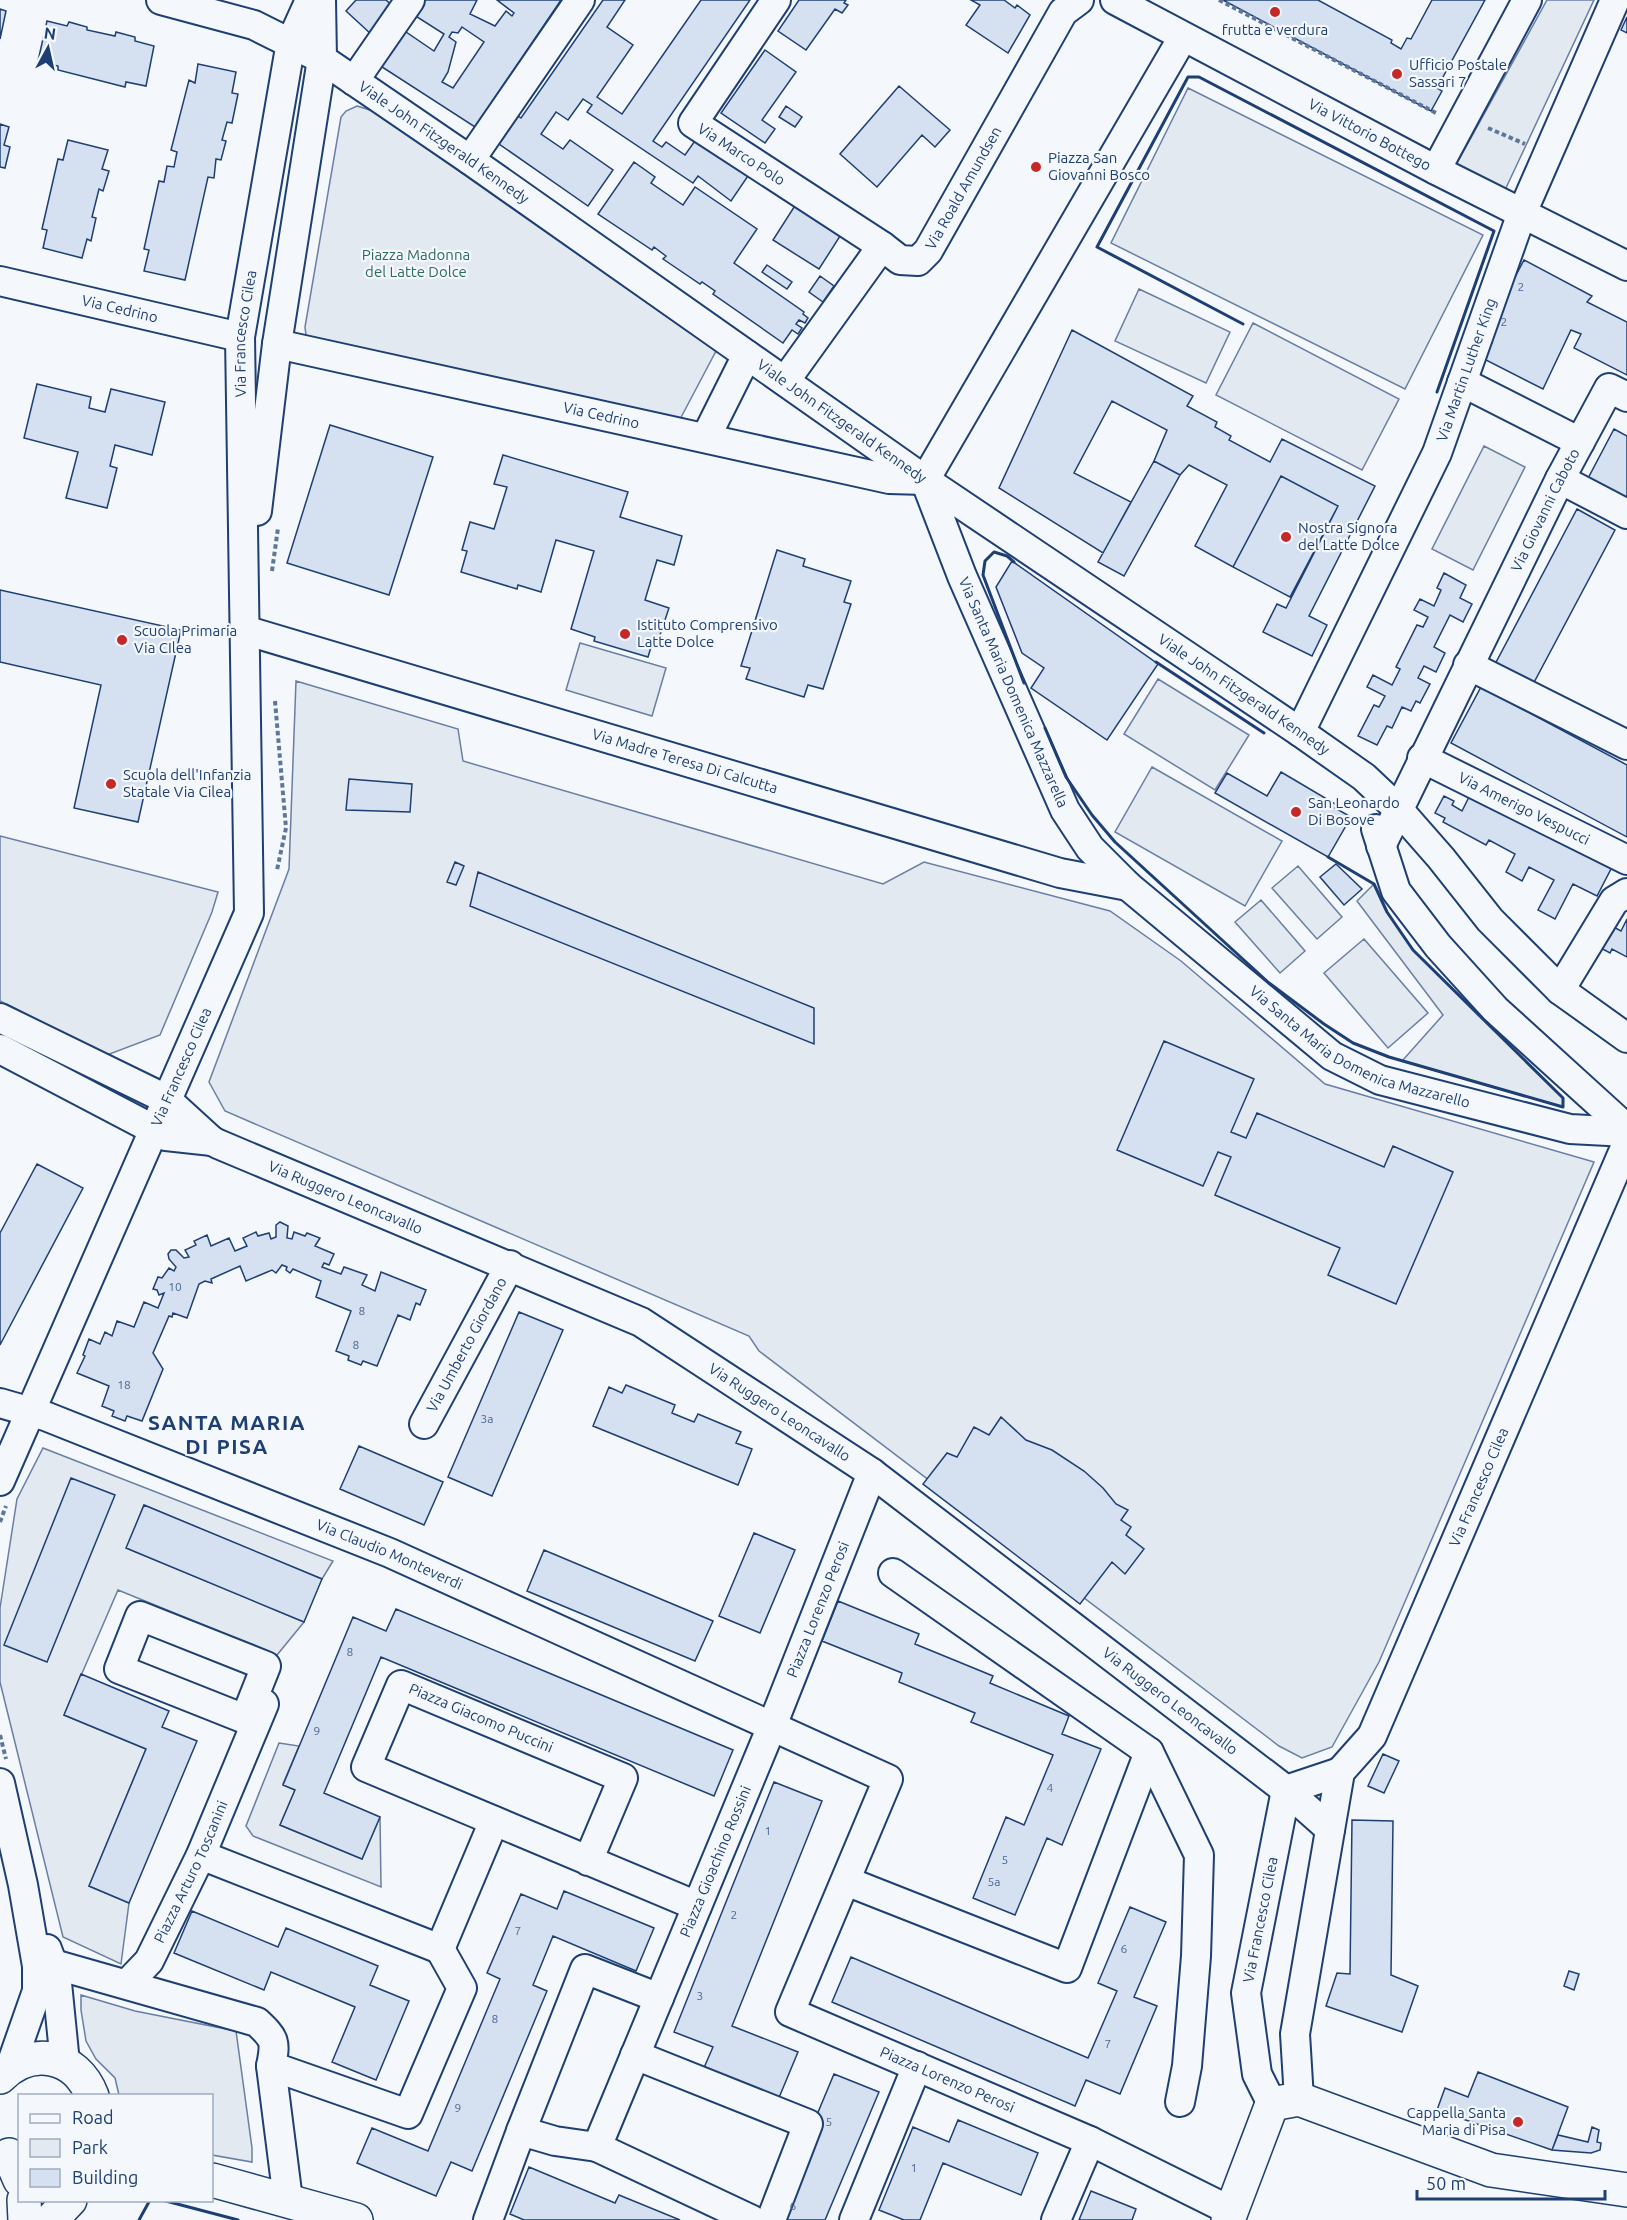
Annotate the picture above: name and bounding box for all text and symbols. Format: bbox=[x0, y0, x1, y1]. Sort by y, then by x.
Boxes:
marker: frutta e verdura bbox=[1268, 5, 1282, 19]
north arrow bbox=[18, 18, 78, 78]
place label: frutta e verdura bbox=[1222, 21, 1328, 38]
text: N bbox=[43, 23, 57, 43]
place label: Ufficio Postale Sassari 7 bbox=[1409, 56, 1507, 90]
marker: Ufficio Postale Sassari 7 bbox=[1390, 67, 1404, 81]
street label: Viale John Fitzgerald Kennedy bbox=[356, 78, 532, 207]
street label: Via Vittorio Bottego bbox=[1305, 95, 1434, 174]
street label: Via Marco Polo bbox=[695, 119, 788, 189]
street label: Via Roald Amundsen bbox=[922, 123, 1005, 253]
place label: Piazza San Giovanni Bosco bbox=[1048, 149, 1150, 183]
marker: Piazza San Giovanni Bosco bbox=[1029, 160, 1043, 174]
park label: Piazza Madonna del Latte Dolce bbox=[362, 246, 470, 280]
street label: Via Francesco Cilea bbox=[231, 269, 259, 397]
house number: 2 bbox=[1518, 280, 1524, 293]
street label: Via Cedrino bbox=[80, 291, 160, 326]
street label: Via Martin Luther King bbox=[1433, 296, 1499, 444]
house number: 2 bbox=[1501, 315, 1507, 328]
street label: Viale John Fitzgerald Kennedy bbox=[754, 356, 930, 486]
street label: Via Cedrino bbox=[562, 398, 641, 432]
street label: Via Giovanni Caboto bbox=[1507, 445, 1583, 574]
place label: Nostra Signora del Latte Dolce bbox=[1298, 519, 1400, 553]
marker: Nostra Signora del Latte Dolce bbox=[1279, 530, 1293, 544]
street label: Via Santa Maria Domenica Mazzarella bbox=[956, 574, 1072, 810]
place label: Istituto Comprensivo Latte Dolce bbox=[637, 616, 778, 650]
place label: Scuola Primaria Via CIlea bbox=[134, 622, 237, 656]
marker: Istituto Comprensivo Latte Dolce bbox=[618, 627, 632, 641]
street label: Viale John Fitzgerald Kennedy bbox=[1155, 630, 1333, 758]
marker: Scuola Primaria Via CIlea bbox=[115, 633, 129, 647]
street label: Via Madre Teresa Di Calcutta bbox=[590, 725, 780, 796]
place label: Scuola dell'Infanzia Statale Via Cilea bbox=[123, 766, 251, 800]
street label: Via Amerigo Vespucci bbox=[1456, 768, 1593, 848]
marker: Scuola dell'Infanzia Statale Via Cilea bbox=[104, 777, 118, 791]
place label: San Leonardo Di Bosove bbox=[1308, 794, 1400, 828]
marker: San Leonardo Di Bosove bbox=[1289, 805, 1303, 819]
street label: Via Santa Maria Domenica Mazzarello bbox=[1246, 982, 1472, 1111]
street label: Via Francesco Cilea bbox=[148, 1005, 215, 1129]
street label: Via Ruggero Leoncavallo bbox=[266, 1157, 425, 1237]
street label: Via Umberto Giordano bbox=[423, 1274, 510, 1415]
house number: 10 bbox=[168, 1280, 182, 1293]
house number: 8 bbox=[359, 1304, 366, 1317]
house number: 8 bbox=[353, 1338, 360, 1351]
street label: Via Ruggero Leoncavallo bbox=[706, 1360, 854, 1465]
house number: 18 bbox=[117, 1378, 131, 1391]
district label: SANTA MARIA DI PISA bbox=[148, 1410, 306, 1458]
house number: 3a bbox=[481, 1412, 493, 1425]
street label: Via Francesco Cilea bbox=[1445, 1425, 1512, 1549]
street label: Via Claudio Monteverdi bbox=[314, 1516, 465, 1593]
street label: Piazza Lorenzo Perosi bbox=[783, 1539, 852, 1680]
street label: Via Ruggero Leoncavallo bbox=[1099, 1644, 1241, 1758]
house number: 8 bbox=[347, 1645, 354, 1658]
street label: Piazza Giacomo Puccini bbox=[407, 1679, 556, 1756]
house number: 9 bbox=[314, 1724, 320, 1737]
house number: 4 bbox=[1047, 1781, 1054, 1794]
street label: Piazza Gioachino Rossini bbox=[676, 1783, 754, 1940]
street label: Piazza Arturo Toscanini bbox=[150, 1798, 231, 1946]
house number: 1 bbox=[765, 1824, 771, 1837]
house number: 5 bbox=[1002, 1853, 1008, 1866]
street label: Via Francesco Cilea bbox=[1239, 1855, 1281, 1984]
house number: 5a bbox=[988, 1875, 1000, 1888]
house number: 2 bbox=[731, 1908, 737, 1921]
house number: 7 bbox=[515, 1924, 521, 1937]
house number: 6 bbox=[1121, 1942, 1128, 1955]
house number: 3 bbox=[697, 1989, 703, 2002]
house number: 8 bbox=[492, 2012, 499, 2025]
house number: 7 bbox=[1105, 2037, 1111, 2050]
street label: Piazza Lorenzo Perosi bbox=[878, 2043, 1017, 2116]
legend bbox=[18, 2094, 213, 2202]
house number: 9 bbox=[455, 2101, 461, 2114]
place label: Cappella Santa Maria di Pisa bbox=[1406, 2104, 1506, 2138]
text: Road bbox=[72, 2107, 114, 2127]
house number: 5 bbox=[826, 2115, 832, 2128]
marker: Cappella Santa Maria di Pisa bbox=[1511, 2115, 1525, 2129]
text: Park bbox=[72, 2137, 108, 2157]
house number: 1 bbox=[911, 2161, 917, 2174]
scale bar bbox=[1417, 2163, 1604, 2201]
text: Building bbox=[72, 2167, 138, 2187]
text: 50 m bbox=[1426, 2173, 1466, 2193]
house number: 6 bbox=[790, 2199, 797, 2212]

